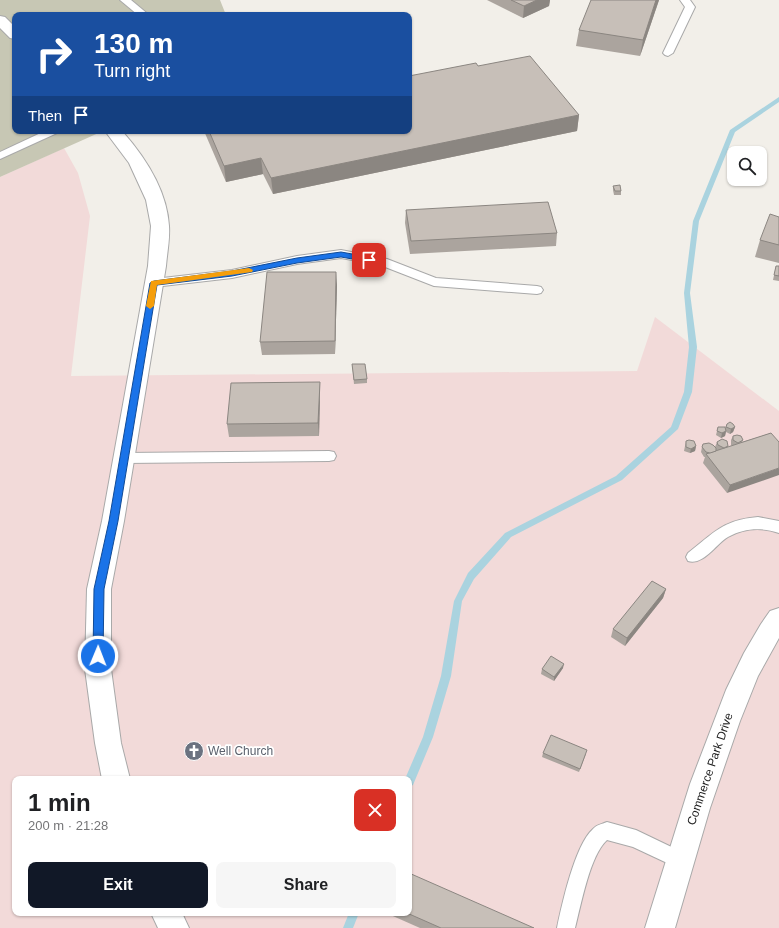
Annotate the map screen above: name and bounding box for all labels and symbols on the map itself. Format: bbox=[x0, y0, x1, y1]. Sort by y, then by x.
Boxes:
pin bbox=[352, 243, 386, 277]
position arrow bbox=[77, 635, 119, 677]
street label: Commerce Park Drive bbox=[684, 711, 736, 827]
church icon: Well Church bbox=[183, 740, 205, 762]
place label: Well Church bbox=[208, 744, 273, 758]

